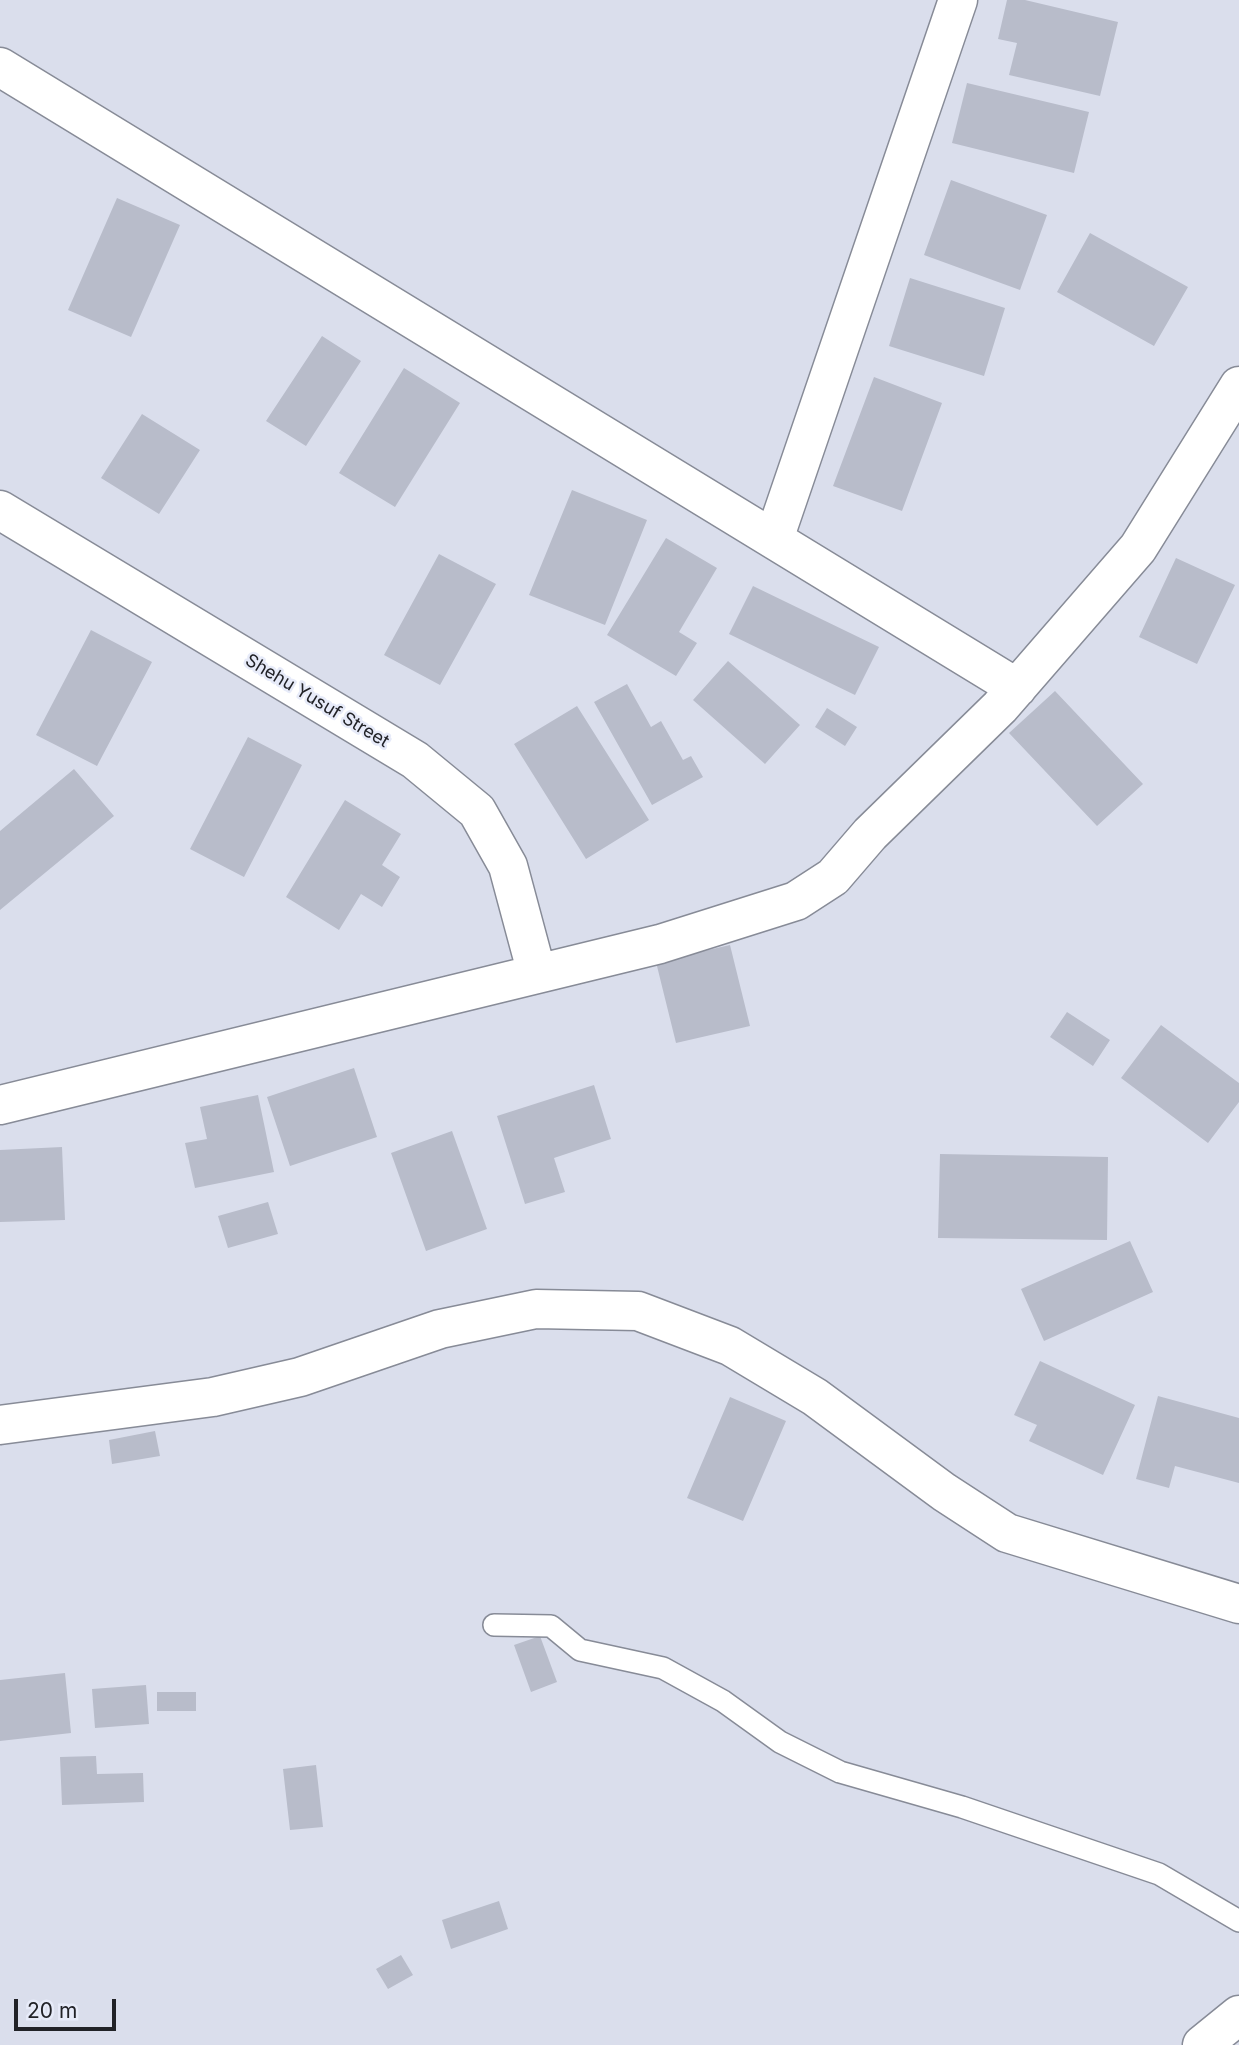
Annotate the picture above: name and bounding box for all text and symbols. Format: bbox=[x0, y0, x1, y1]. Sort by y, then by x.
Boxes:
street label: Shehu Yusuf Street bbox=[241, 650, 393, 752]
scale bar bbox=[18, 1986, 119, 2030]
text: 20 m bbox=[27, 1998, 77, 2023]

